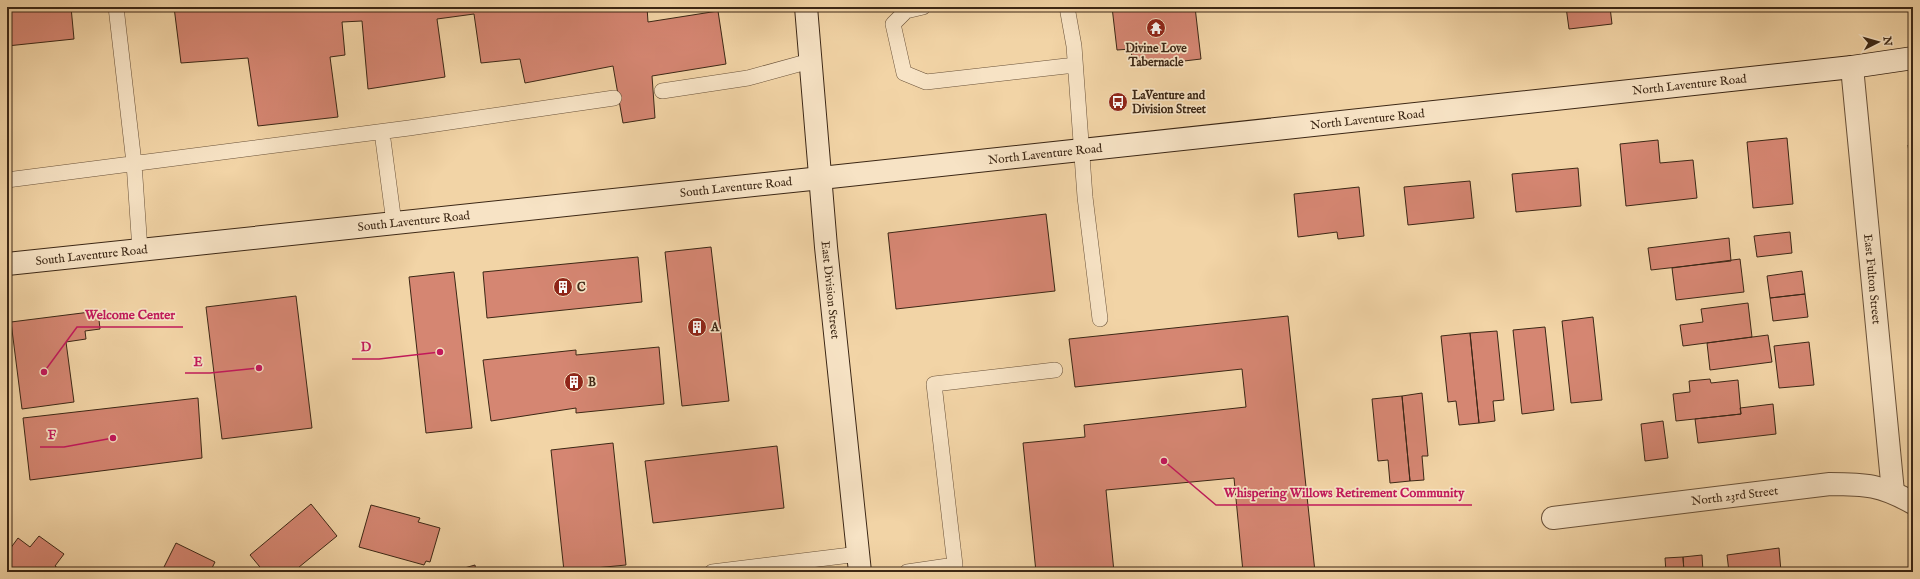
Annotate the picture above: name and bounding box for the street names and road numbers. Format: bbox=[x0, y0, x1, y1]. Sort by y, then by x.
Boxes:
street label: North Laventure Road bbox=[1632, 71, 1748, 98]
street label: North Laventure Road bbox=[1309, 106, 1426, 133]
street label: North Laventure Road bbox=[987, 140, 1104, 167]
street label: South Laventure Road bbox=[679, 174, 793, 200]
street label: South Laventure Road bbox=[357, 208, 471, 234]
street label: East Fulton Street bbox=[1861, 233, 1884, 325]
street label: East Division Street bbox=[818, 240, 843, 340]
street label: South Laventure Road bbox=[35, 242, 149, 268]
street label: North 23rd Street bbox=[1690, 483, 1779, 508]

